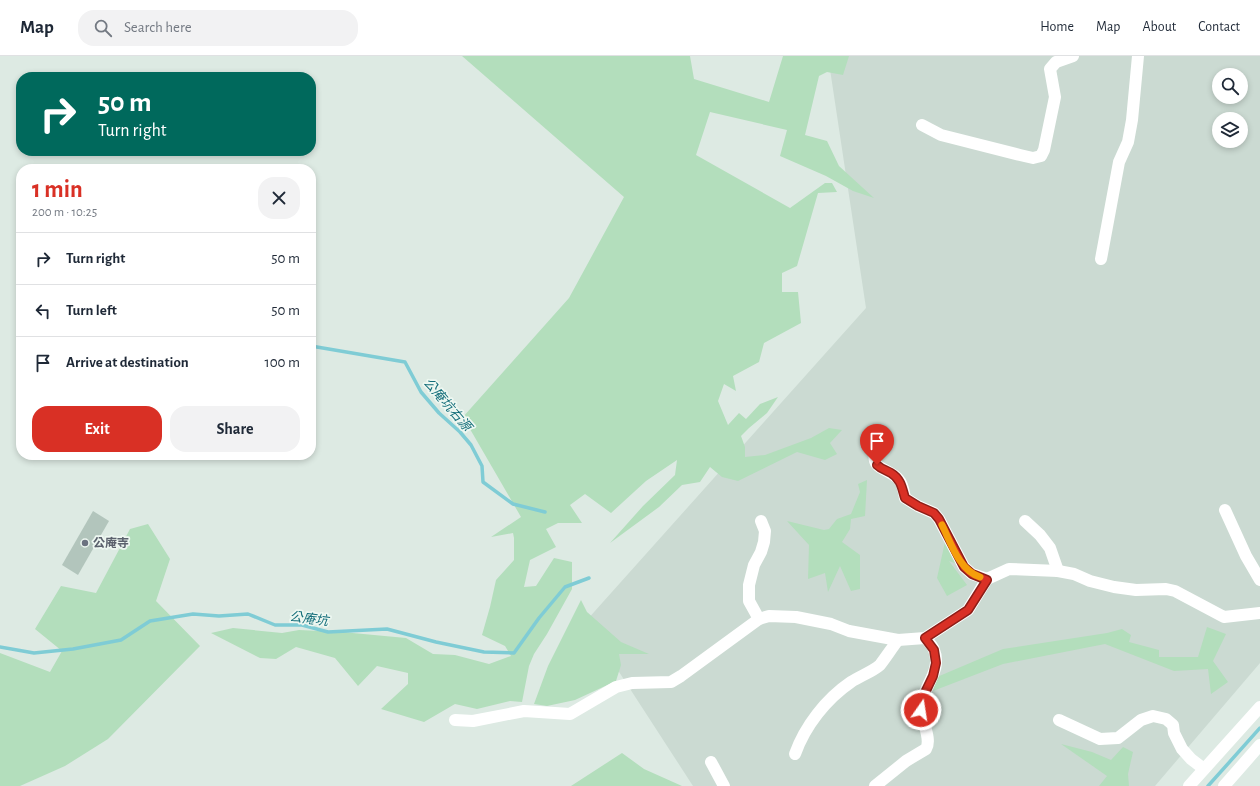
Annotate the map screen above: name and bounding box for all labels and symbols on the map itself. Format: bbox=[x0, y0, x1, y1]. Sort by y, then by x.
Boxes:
water label: 公庵坑右源 bbox=[421, 375, 476, 435]
pin bbox=[860, 424, 894, 465]
place label: 公庵寺 bbox=[93, 536, 129, 549]
marker: 公庵寺 bbox=[80, 538, 90, 548]
water label: 公庵坑 bbox=[289, 609, 331, 629]
position arrow bbox=[900, 689, 942, 731]

